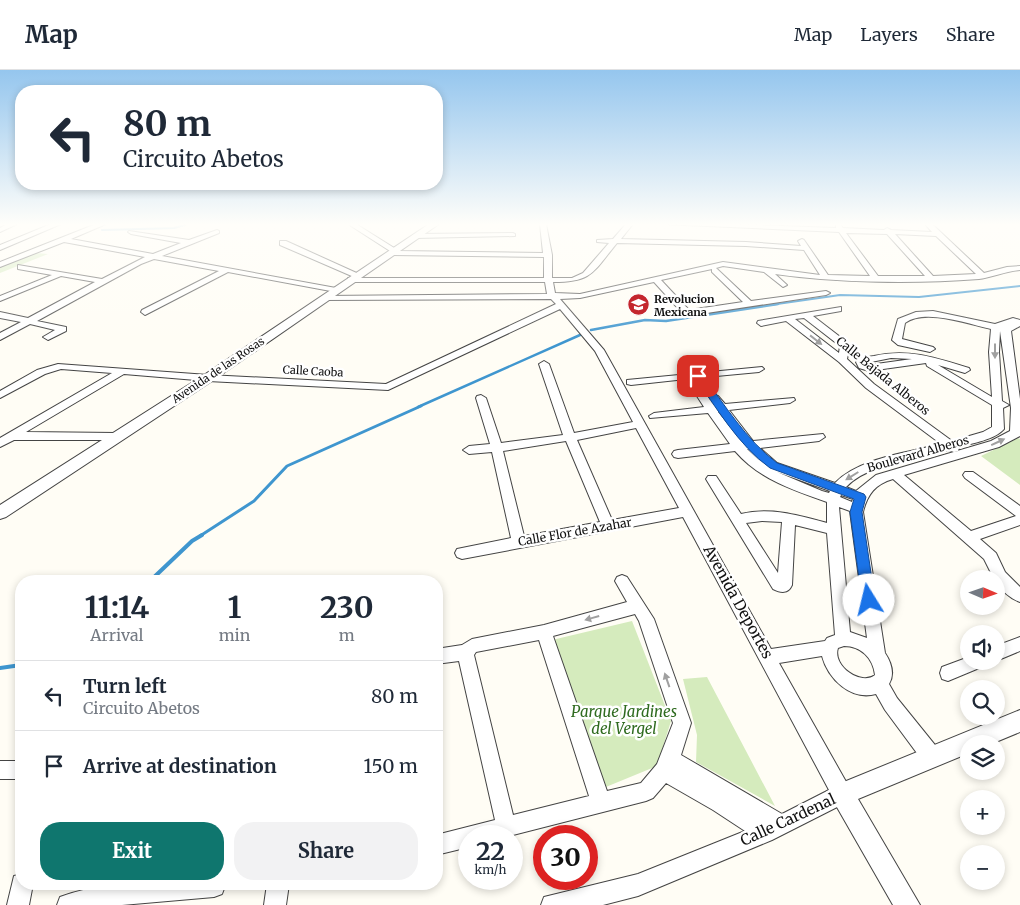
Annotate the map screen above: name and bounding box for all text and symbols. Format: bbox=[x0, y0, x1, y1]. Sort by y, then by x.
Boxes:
text: Map bbox=[25, 19, 78, 50]
text: Map bbox=[794, 23, 832, 46]
text: Layers bbox=[860, 23, 918, 46]
text: Share bbox=[946, 23, 995, 46]
text: 80 m bbox=[123, 102, 211, 146]
icon: left bbox=[40, 105, 105, 170]
text: Circuito Abetos bbox=[123, 145, 284, 173]
place label: Revolucion Mexicana bbox=[654, 292, 715, 319]
school or university icon: Revolucion Mexicana bbox=[626, 293, 650, 317]
street label: Calle Bajada Alberos bbox=[833, 333, 933, 418]
street label: Avenida de las Rosas bbox=[168, 334, 267, 407]
one-way arrow bbox=[809, 334, 822, 345]
one-way arrow bbox=[991, 343, 999, 359]
pin bbox=[677, 355, 719, 397]
street label: Calle Caoba bbox=[282, 362, 344, 380]
icon: arrive bbox=[684, 362, 712, 390]
street label: Boulevard Alberos bbox=[865, 432, 971, 475]
one-way arrow bbox=[991, 438, 1005, 446]
one-way arrow bbox=[845, 471, 859, 480]
street label: Calle Flor de Azahar bbox=[517, 514, 634, 549]
street label: Avenida Deportes bbox=[699, 541, 777, 662]
north arrow bbox=[960, 570, 1005, 615]
map controls bbox=[960, 570, 1005, 890]
position arrow bbox=[842, 573, 894, 625]
text: 11:14 bbox=[84, 588, 149, 626]
text: 1 bbox=[228, 588, 242, 626]
text: 230 bbox=[320, 588, 374, 626]
one-way arrow bbox=[584, 615, 599, 623]
text: Arrival bbox=[90, 625, 144, 645]
text: min bbox=[219, 625, 250, 645]
text: m bbox=[339, 625, 355, 645]
button: sound bbox=[960, 625, 1005, 670]
one-way arrow bbox=[663, 672, 671, 687]
text: Turn left bbox=[83, 674, 167, 698]
button: search bbox=[960, 680, 1005, 725]
icon: left bbox=[40, 682, 68, 710]
text: 80 m bbox=[371, 684, 418, 708]
text: Circuito Abetos bbox=[83, 698, 200, 718]
park label: Parque Jardines del Vergel bbox=[571, 702, 677, 738]
button: layers bbox=[960, 735, 1005, 780]
icon: arrive bbox=[40, 752, 68, 780]
text: Arrive at destination bbox=[83, 754, 277, 778]
text: 150 m bbox=[364, 754, 418, 778]
street label: Calle Cardenal bbox=[737, 789, 839, 850]
button: + bbox=[960, 790, 1005, 835]
button: Exit bbox=[40, 822, 224, 880]
button: Share bbox=[234, 822, 418, 880]
speed limit sign: 30 bbox=[533, 825, 598, 890]
text: 22 bbox=[476, 835, 505, 867]
button: − bbox=[960, 845, 1005, 890]
text: km/h bbox=[475, 862, 506, 877]

